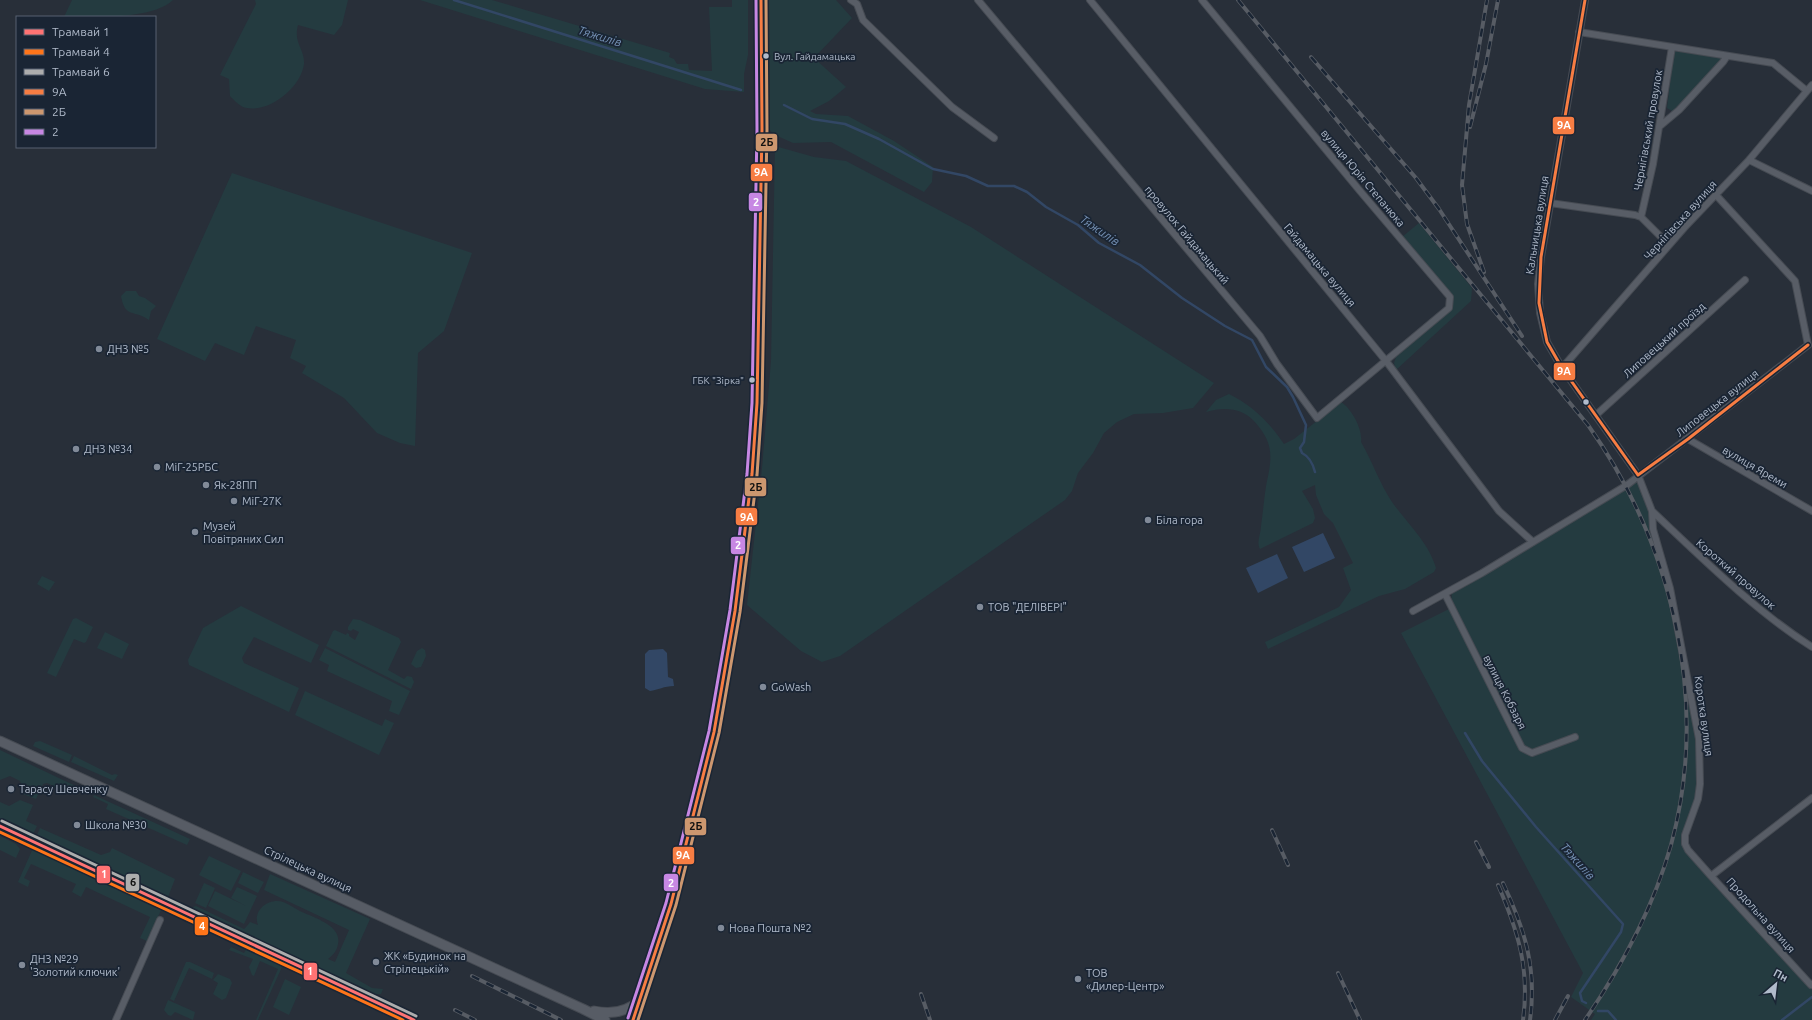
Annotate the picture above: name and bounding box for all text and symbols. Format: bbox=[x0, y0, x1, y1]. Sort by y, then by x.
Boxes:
legend bbox=[16, 16, 156, 148]
water label: Тяжилів bbox=[577, 23, 623, 49]
text: Трамвай 1 bbox=[52, 25, 110, 38]
text: Трамвай 4 bbox=[52, 45, 110, 58]
marker: Вул. Гайдамацька bbox=[761, 51, 771, 61]
place label: Вул. Гайдамацька bbox=[774, 51, 855, 62]
text: Трамвай 6 bbox=[52, 65, 110, 78]
street label: Чернігівський провулок bbox=[1631, 68, 1665, 191]
text: 9А bbox=[52, 85, 67, 98]
text: 2Б bbox=[52, 105, 66, 118]
line badge: 9А bbox=[1552, 116, 1575, 135]
text: 9А bbox=[1557, 119, 1571, 131]
text: 2 bbox=[52, 125, 59, 138]
street label: вулиця Юрія Степанюка bbox=[1319, 127, 1407, 229]
line badge: 2Б bbox=[755, 133, 778, 152]
text: 2Б bbox=[760, 136, 774, 148]
line badge: 9А bbox=[750, 163, 773, 182]
text: 9А bbox=[754, 166, 768, 178]
street label: Кальницька вулиця bbox=[1523, 175, 1551, 275]
street label: Чернігівська вулиця bbox=[1641, 178, 1719, 262]
street label: провулок Гайдамацький bbox=[1142, 183, 1232, 287]
line badge: 2 bbox=[748, 192, 763, 212]
text: 2 bbox=[753, 196, 759, 208]
water label: Тяжилів bbox=[1078, 212, 1122, 248]
street label: Гайдамацька вулиця bbox=[1282, 221, 1358, 309]
street label: Липовецький проїзд bbox=[1621, 300, 1708, 380]
place label: ДНЗ №5 bbox=[107, 343, 149, 355]
marker: ДНЗ №5 bbox=[94, 344, 104, 354]
line badge: 9А bbox=[1553, 362, 1576, 381]
text: 9А bbox=[1557, 365, 1571, 377]
street label: Липовецька вулиця bbox=[1673, 367, 1761, 439]
place label: ГБК "Зірка" bbox=[693, 375, 744, 386]
marker: ГБК "Зірка" bbox=[747, 375, 757, 385]
unlabelled marker bbox=[1581, 397, 1591, 407]
place label: ДНЗ №34 bbox=[84, 443, 133, 455]
marker: ДНЗ №34 bbox=[71, 444, 81, 454]
street label: вулиця Яреми bbox=[1720, 444, 1790, 490]
place label: МіГ-25РБС bbox=[165, 461, 218, 473]
marker: МіГ-25РБС bbox=[152, 462, 162, 472]
line badge: 2Б bbox=[744, 477, 767, 497]
place label: Як-28ПП bbox=[214, 479, 257, 491]
marker: Як-28ПП bbox=[201, 480, 211, 490]
text: 2Б bbox=[749, 481, 763, 493]
place label: МіГ-27К bbox=[242, 495, 282, 507]
marker: МіГ-27К bbox=[229, 496, 239, 506]
line badge: 9А bbox=[735, 507, 758, 526]
text: 9А bbox=[740, 511, 754, 523]
place label: Біла гора bbox=[1156, 514, 1203, 526]
marker: Біла гора bbox=[1143, 515, 1153, 525]
place label: Музей Повітряних Сил bbox=[203, 520, 284, 545]
marker: Музей Повітряних Сил bbox=[190, 527, 200, 537]
line badge: 2 bbox=[730, 536, 746, 555]
street label: Короткий провулок bbox=[1694, 536, 1778, 612]
text: 2 bbox=[735, 539, 741, 551]
place label: ТОВ "ДЕЛІВЕРІ" bbox=[988, 601, 1067, 613]
marker: ТОВ "ДЕЛІВЕРІ" bbox=[975, 602, 985, 612]
street label: вулиця Кобзаря bbox=[1481, 653, 1529, 731]
street label: Коротка вулиця bbox=[1692, 675, 1716, 757]
place label: GoWash bbox=[771, 681, 811, 693]
marker: GoWash bbox=[758, 682, 768, 692]
place label: Тарасу Шевченку bbox=[19, 783, 108, 795]
marker: Тарасу Шевченку bbox=[6, 784, 16, 794]
line badge: 2Б bbox=[684, 817, 707, 836]
place label: Школа №30 bbox=[85, 819, 147, 831]
marker: Школа №30 bbox=[72, 820, 82, 830]
text: 2Б bbox=[689, 820, 703, 832]
water label: Тяжилів bbox=[1558, 840, 1598, 882]
street label: Стрілецька вулиця bbox=[262, 843, 354, 895]
line badge: 9А bbox=[672, 846, 695, 865]
text: 9А bbox=[676, 849, 690, 861]
line badge: 1 bbox=[96, 865, 111, 884]
text: 1 bbox=[101, 868, 107, 880]
line badge: 6 bbox=[125, 873, 140, 892]
line badge: 2 bbox=[663, 873, 679, 892]
street label: Продольна вулиця bbox=[1724, 875, 1798, 955]
text: 6 bbox=[130, 876, 136, 888]
text: 2 bbox=[668, 877, 674, 889]
line badge: 4 bbox=[194, 916, 209, 936]
text: 4 bbox=[199, 920, 205, 932]
place label: Нова Пошта №2 bbox=[729, 922, 812, 934]
marker: Нова Пошта №2 bbox=[716, 923, 726, 933]
place label: ЖК «Будинок на Стрілецькій» bbox=[384, 950, 466, 975]
place label: ДНЗ №29 'Золотий ключик' bbox=[30, 953, 120, 978]
marker: ЖК «Будинок на Стрілецькій» bbox=[371, 957, 381, 967]
marker: ДНЗ №29 'Золотий ключик' bbox=[17, 960, 27, 970]
line badge: 1 bbox=[303, 962, 318, 981]
north arrow bbox=[1756, 964, 1796, 1004]
text: 1 bbox=[307, 965, 313, 977]
text: Пн bbox=[1772, 966, 1790, 984]
place label: ТОВ «Дилер-Центр» bbox=[1086, 967, 1164, 992]
marker: ТОВ «Дилер-Центр» bbox=[1073, 974, 1083, 984]

